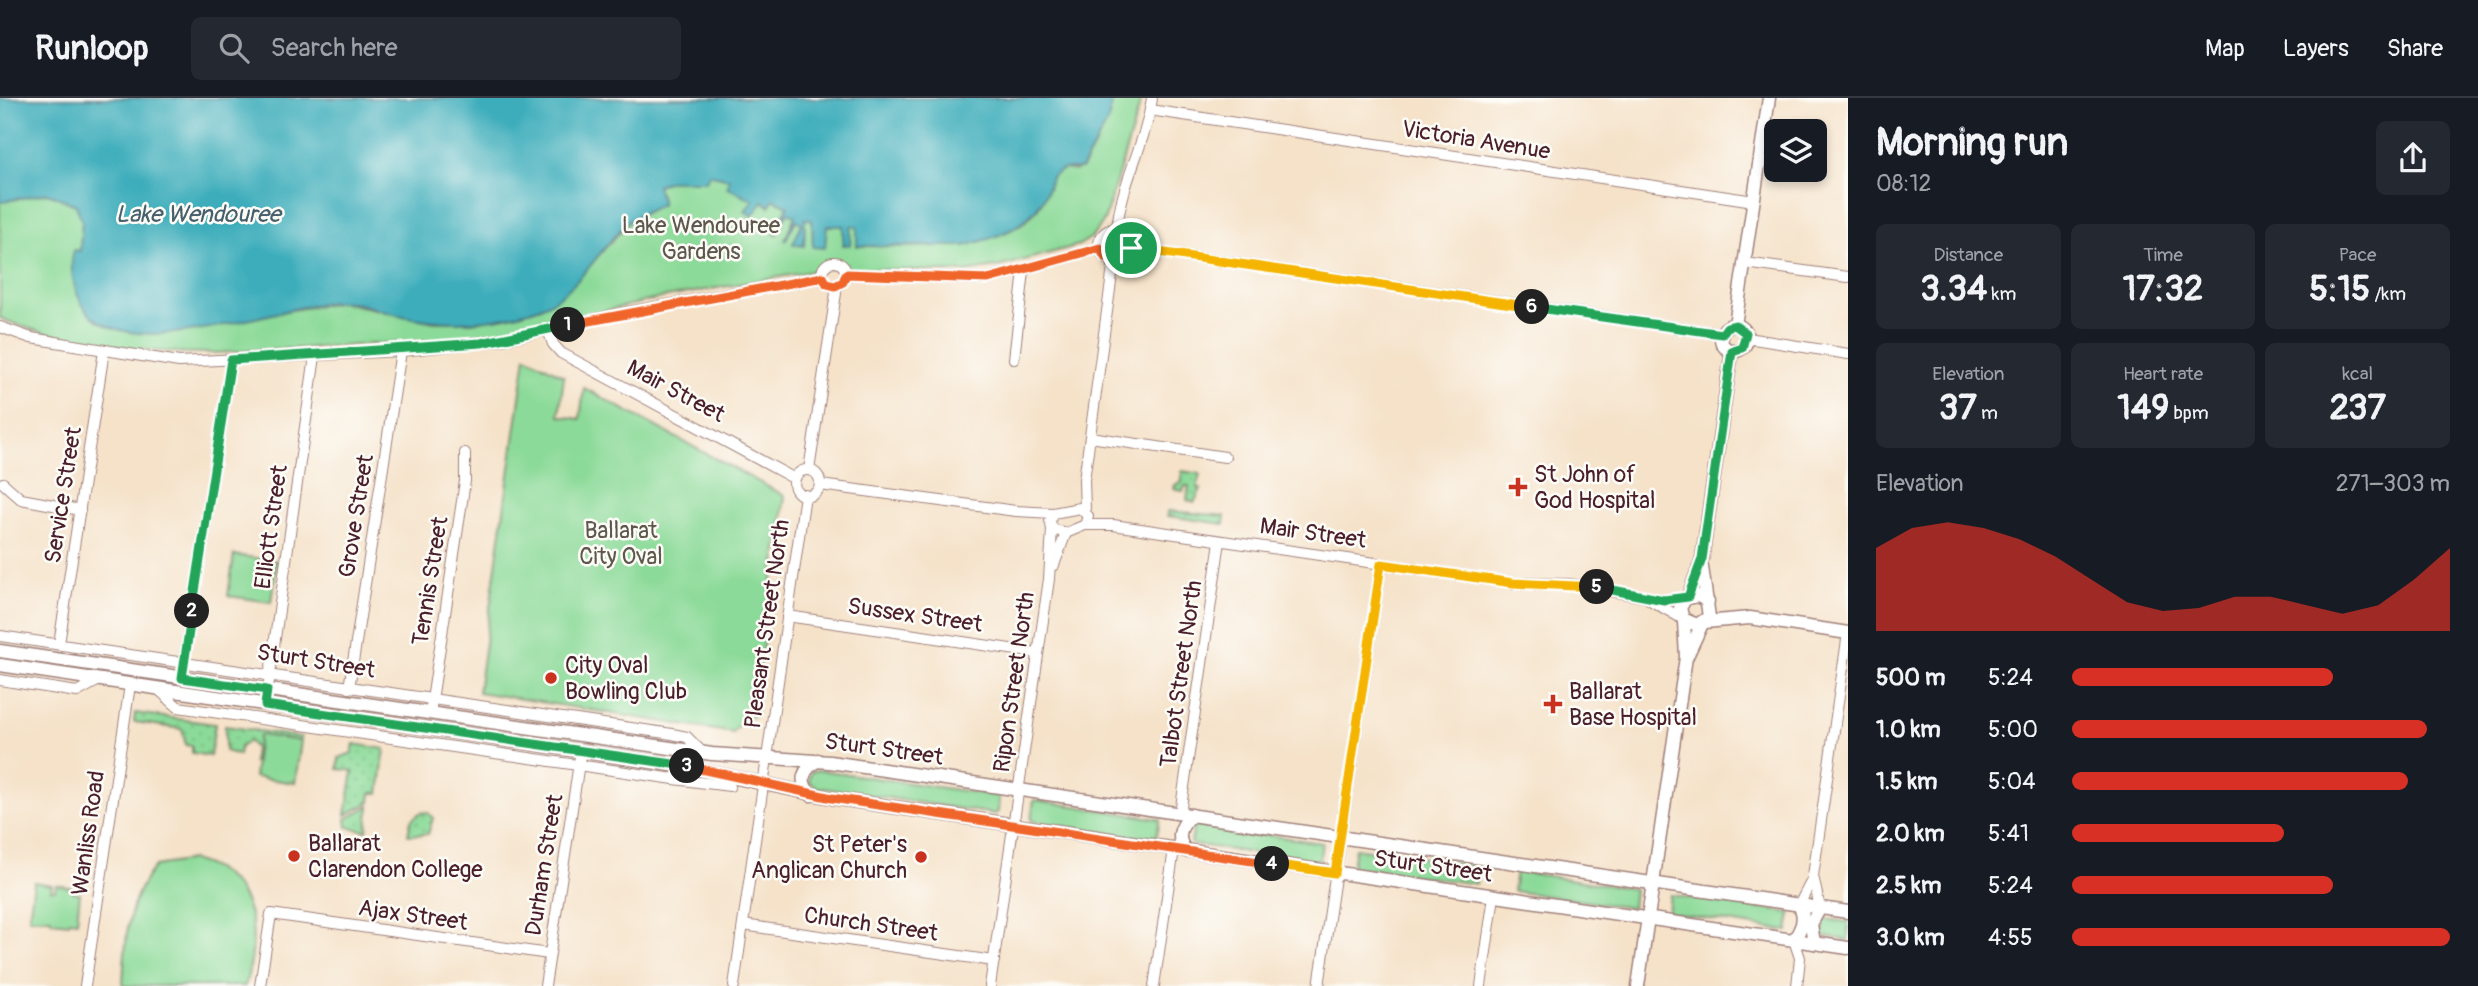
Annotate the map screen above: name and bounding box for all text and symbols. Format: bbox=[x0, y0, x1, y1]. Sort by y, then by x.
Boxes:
search box bbox=[191, 17, 681, 80]
text: Runloop bbox=[35, 28, 149, 69]
icon: search bbox=[215, 29, 253, 67]
text: Search here bbox=[271, 32, 398, 64]
text: Map bbox=[2205, 34, 2245, 63]
text: Layers bbox=[2283, 34, 2349, 63]
text: Share bbox=[2387, 34, 2443, 63]
street label: Victoria Avenue bbox=[1400, 114, 1553, 166]
map controls bbox=[1764, 119, 1827, 182]
button: layers bbox=[1764, 119, 1827, 182]
text: Morning run bbox=[1876, 119, 2068, 167]
button: share bbox=[2376, 121, 2450, 195]
text: 08:12 bbox=[1876, 169, 1931, 198]
water label: Lake Wendouree bbox=[115, 200, 283, 229]
park label: Lake Wendouree Gardens bbox=[622, 211, 781, 266]
pin bbox=[1101, 218, 1161, 278]
icon: arrive bbox=[1112, 229, 1150, 267]
text: Distance bbox=[1934, 243, 2003, 267]
text: Time bbox=[2143, 243, 2183, 267]
text: Pace bbox=[2339, 243, 2376, 267]
text: 3.34 bbox=[1920, 267, 1987, 311]
text: 17:32 bbox=[2123, 267, 2203, 311]
text: 5:15 bbox=[2309, 267, 2370, 311]
text: km bbox=[1987, 282, 2016, 306]
text: /km bbox=[2370, 282, 2406, 306]
pin: 6 bbox=[1514, 290, 1550, 325]
text: 6 bbox=[1526, 294, 1537, 318]
pin: 1 bbox=[550, 308, 586, 342]
text: 1 bbox=[564, 312, 571, 336]
street label: Mair Street bbox=[622, 353, 731, 429]
text: Elevation bbox=[1932, 362, 2005, 386]
text: Heart rate bbox=[2123, 362, 2203, 386]
text: kcal bbox=[2342, 362, 2373, 386]
text: 37 bbox=[1939, 386, 1977, 430]
text: 149 bbox=[2117, 386, 2169, 430]
text: 237 bbox=[2329, 386, 2386, 430]
text: m bbox=[1977, 401, 1998, 425]
text: bpm bbox=[2169, 401, 2209, 425]
street label: Service Street bbox=[38, 424, 88, 565]
street label: Grove Street bbox=[332, 452, 380, 580]
place label: St John of God Hospital bbox=[1534, 460, 1655, 515]
street label: Elliott Street bbox=[248, 462, 294, 591]
text: Elevation bbox=[1876, 469, 1964, 498]
text: 271–303 m bbox=[2336, 469, 2450, 498]
marker: St John of God Hospital bbox=[1508, 477, 1528, 497]
street label: Mair Street bbox=[1258, 511, 1369, 555]
street label: Tennis Street bbox=[406, 514, 455, 647]
park label: Ballarat City Oval bbox=[579, 516, 663, 571]
street label: Pleasant Street North bbox=[738, 517, 796, 731]
pin: 5 bbox=[1580, 570, 1614, 604]
text: 5 bbox=[1591, 574, 1602, 598]
street label: Talbot Street North bbox=[1153, 578, 1209, 770]
street label: Ripon Street North bbox=[987, 590, 1041, 774]
street label: Sussex Street bbox=[846, 591, 985, 639]
pin: 2 bbox=[174, 594, 210, 628]
text: 2 bbox=[186, 598, 197, 622]
street label: Sturt Street bbox=[255, 637, 378, 685]
place label: City Oval Bowling Club bbox=[565, 651, 687, 706]
text: 500 m bbox=[1876, 663, 1945, 692]
text: 5:24 bbox=[1988, 663, 2033, 692]
marker: City Oval Bowling Club bbox=[543, 670, 559, 686]
place label: Ballarat Base Hospital bbox=[1569, 677, 1697, 732]
marker: Ballarat Base Hospital bbox=[1543, 694, 1563, 714]
text: 1.0 km bbox=[1876, 715, 1941, 744]
text: 5:00 bbox=[1988, 715, 2038, 744]
street label: Sturt Street bbox=[823, 726, 946, 772]
pin: 3 bbox=[670, 748, 704, 784]
text: 3 bbox=[681, 753, 692, 777]
text: 1.5 km bbox=[1876, 767, 1938, 796]
text: 5:04 bbox=[1988, 767, 2036, 796]
street label: Wanliss Road bbox=[65, 769, 111, 897]
street label: Durham Street bbox=[518, 791, 570, 938]
text: 2.0 km bbox=[1876, 819, 1945, 848]
text: 5:41 bbox=[1988, 819, 2029, 848]
place label: Ballarat Clarendon College bbox=[308, 829, 483, 884]
place label: St Peter's Anglican Church bbox=[751, 830, 907, 885]
street label: Sturt Street bbox=[1372, 843, 1495, 889]
pin: 4 bbox=[1254, 846, 1290, 882]
marker: Ballarat Clarendon College bbox=[286, 848, 302, 864]
marker: St Peter's Anglican Church bbox=[913, 849, 929, 865]
text: 4 bbox=[1266, 851, 1277, 875]
text: 2.5 km bbox=[1876, 871, 1941, 900]
text: 5:24 bbox=[1988, 871, 2033, 900]
street label: Ajax Street bbox=[357, 893, 470, 937]
street label: Church Street bbox=[802, 900, 940, 948]
text: 3.0 km bbox=[1876, 923, 1945, 952]
text: 4:55 bbox=[1988, 923, 2032, 952]

